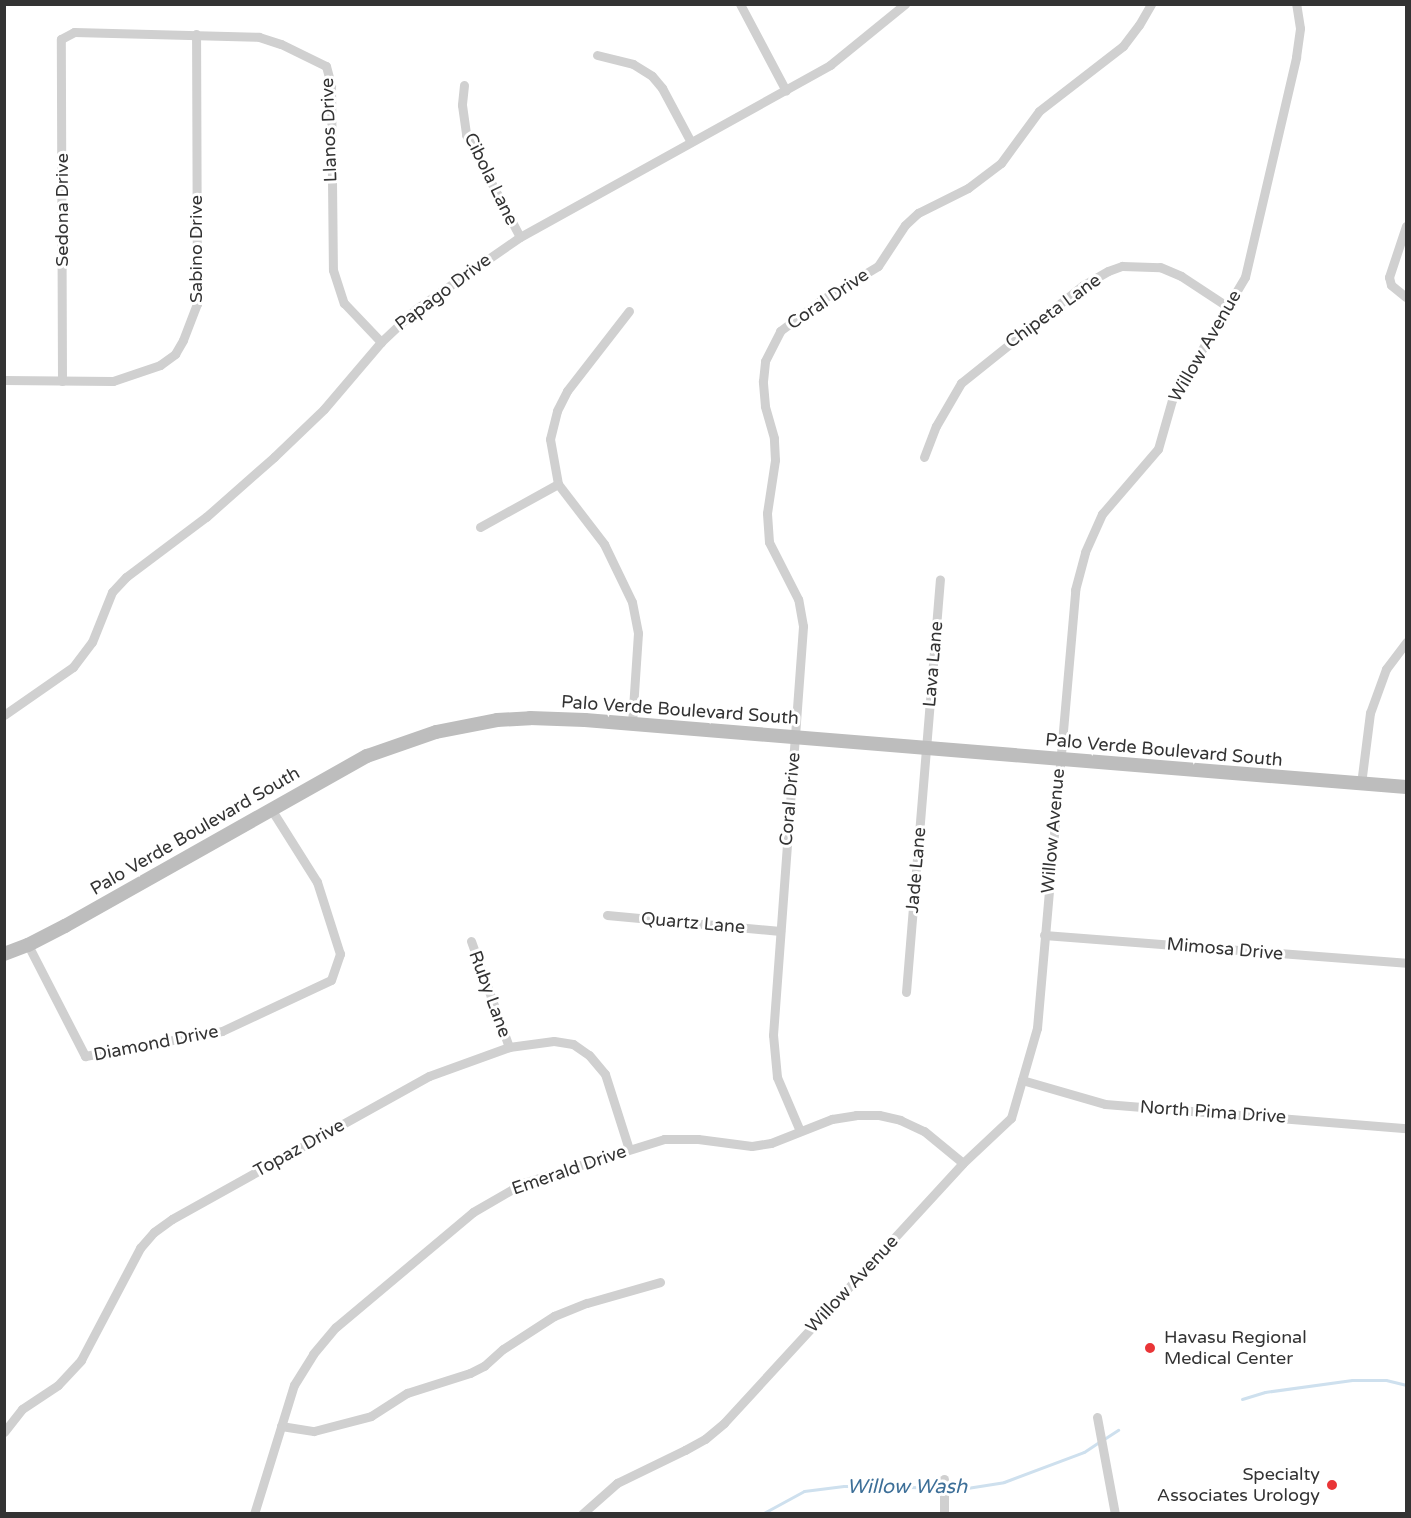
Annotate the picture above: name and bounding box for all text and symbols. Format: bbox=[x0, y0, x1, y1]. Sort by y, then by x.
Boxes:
street label: Llanos Drive bbox=[316, 77, 342, 183]
street label: Cibola Lane bbox=[459, 129, 523, 229]
street label: Sedona Drive bbox=[51, 153, 73, 267]
street label: Sabino Drive bbox=[185, 195, 207, 303]
street label: Papago Drive bbox=[391, 249, 495, 335]
street label: Coral Drive bbox=[783, 264, 873, 334]
street label: Chipeta Lane bbox=[1001, 269, 1105, 353]
street label: Willow Avenue bbox=[1164, 286, 1246, 406]
street label: Lava Lane bbox=[918, 620, 948, 708]
street label: Palo Verde Boulevard South bbox=[560, 691, 800, 729]
street label: Palo Verde Boulevard South bbox=[1044, 729, 1284, 771]
street label: Coral Drive bbox=[775, 751, 805, 847]
street label: Palo Verde Boulevard South bbox=[86, 762, 304, 900]
street label: Willow Avenue bbox=[1037, 767, 1069, 895]
street label: Jade Lane bbox=[901, 826, 931, 914]
street label: Quartz Lane bbox=[640, 908, 746, 938]
street label: Mimosa Drive bbox=[1166, 933, 1284, 965]
street label: Ruby Lane bbox=[464, 948, 516, 1040]
street label: Diamond Drive bbox=[92, 1020, 220, 1066]
street label: North Pima Drive bbox=[1139, 1096, 1287, 1128]
street label: Topaz Drive bbox=[250, 1114, 348, 1182]
street label: Emerald Drive bbox=[509, 1140, 629, 1200]
street label: Willow Avenue bbox=[801, 1231, 903, 1337]
place label: Havasu Regional Medical Center bbox=[1164, 1327, 1307, 1370]
marker: Havasu Regional Medical Center bbox=[1141, 1339, 1159, 1357]
place label: Specialty Associates Urology bbox=[1157, 1464, 1320, 1506]
water label: Willow Wash bbox=[847, 1475, 967, 1499]
marker: Specialty Associates Urology bbox=[1325, 1478, 1339, 1492]

